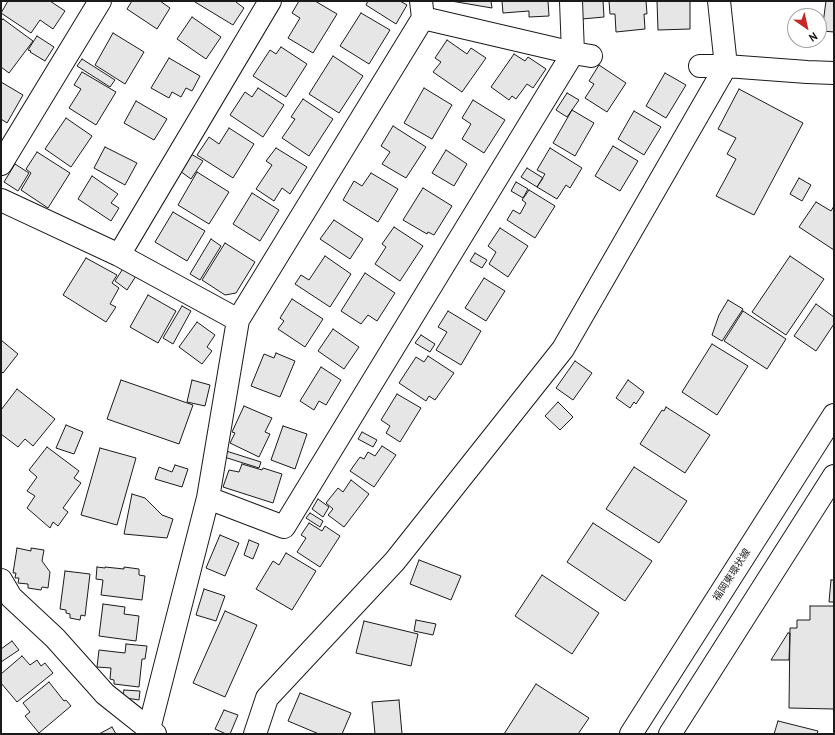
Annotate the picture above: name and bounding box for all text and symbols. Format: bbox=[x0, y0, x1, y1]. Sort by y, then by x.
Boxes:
north arrow bbox=[787, 8, 827, 48]
text: N bbox=[806, 29, 820, 45]
street label: 福岡東環状線 bbox=[711, 547, 753, 603]

